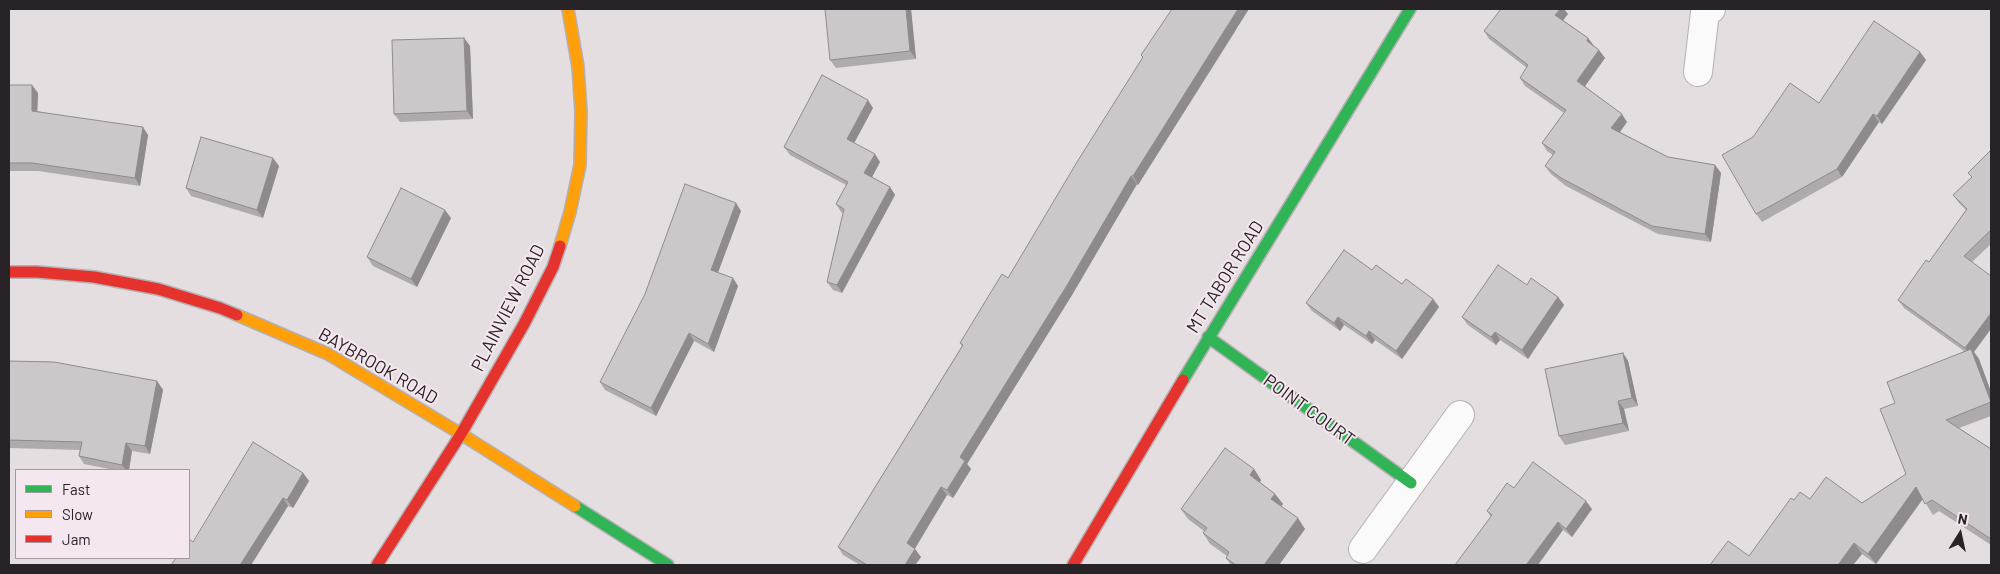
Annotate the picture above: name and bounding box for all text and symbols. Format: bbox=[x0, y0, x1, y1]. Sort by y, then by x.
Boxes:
street label: MT TABOR ROAD bbox=[1182, 217, 1268, 337]
street label: PLAINVIEW ROAD bbox=[467, 241, 549, 375]
street label: BAYBROOK ROAD bbox=[315, 323, 441, 409]
street label: POINT COURT bbox=[1259, 370, 1359, 450]
legend bbox=[15, 469, 190, 559]
text: Fast bbox=[62, 480, 90, 498]
text: Slow bbox=[62, 505, 93, 523]
north arrow bbox=[1935, 509, 1985, 559]
text: N bbox=[1957, 510, 1969, 528]
text: Jam bbox=[62, 530, 91, 548]

